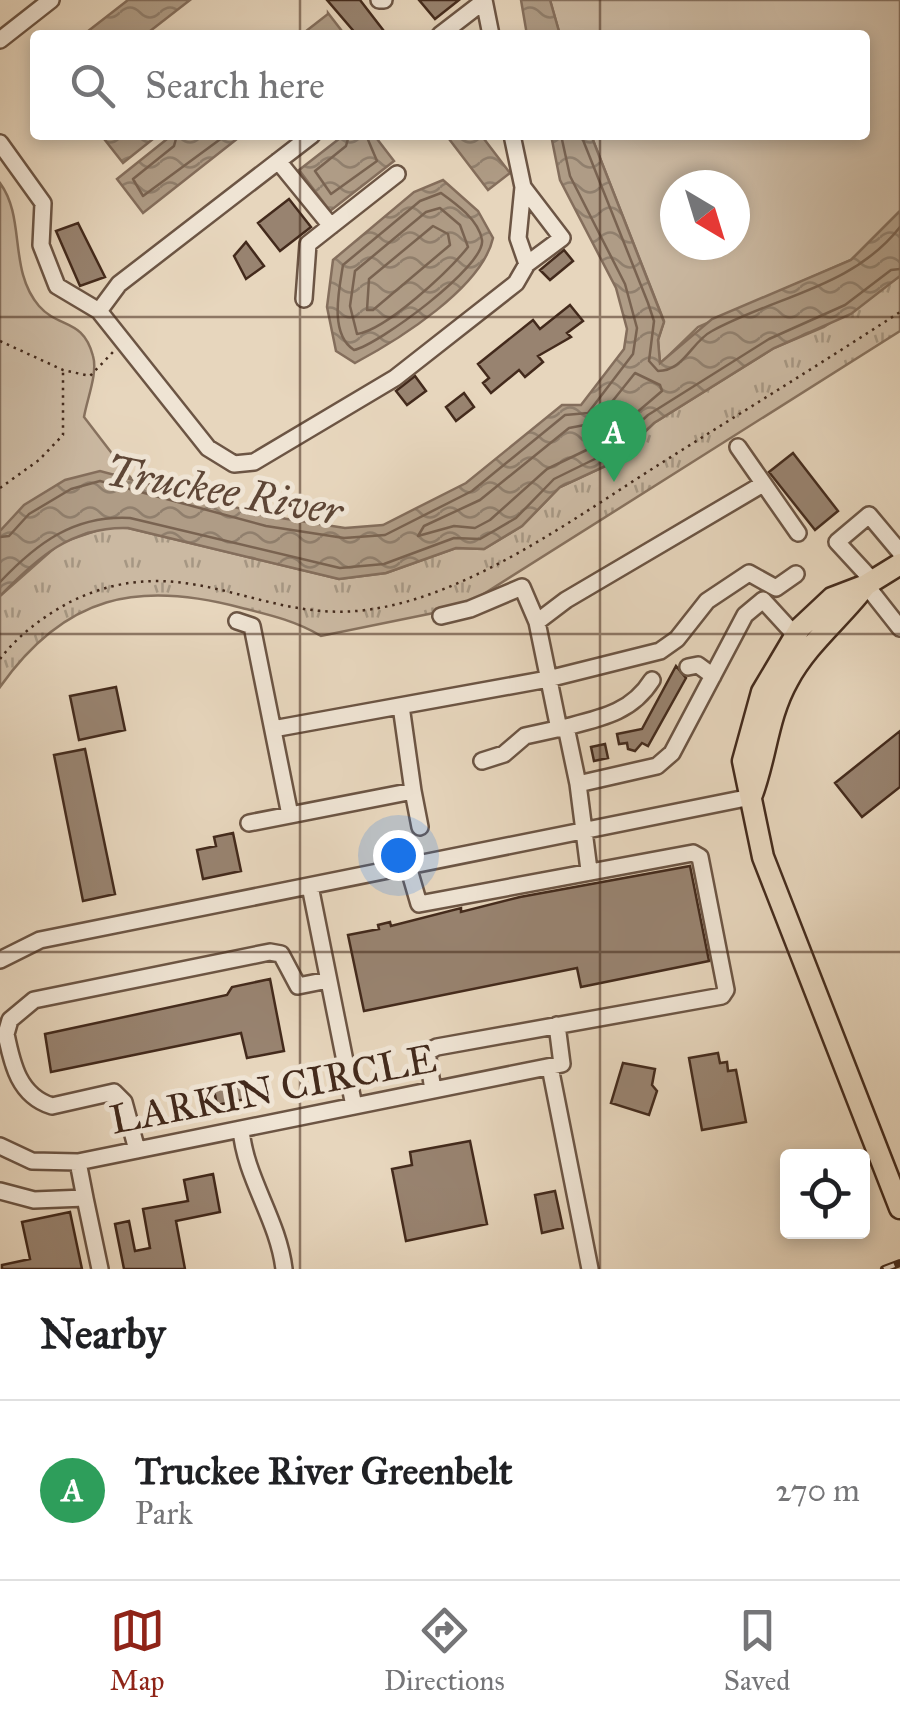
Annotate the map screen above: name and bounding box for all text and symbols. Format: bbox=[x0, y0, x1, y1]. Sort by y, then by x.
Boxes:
search box bbox=[30, 30, 870, 140]
icon: search bbox=[65, 58, 120, 113]
text: Search here bbox=[145, 62, 325, 108]
north arrow bbox=[660, 170, 750, 260]
pin: A bbox=[582, 400, 646, 482]
water label: Truckee River bbox=[102, 445, 349, 538]
your location bbox=[373, 830, 424, 881]
street label: LARKIN CIRCLE bbox=[106, 1033, 440, 1145]
map controls bbox=[780, 1149, 870, 1239]
button: locate bbox=[780, 1149, 870, 1239]
text: Nearby bbox=[40, 1308, 165, 1360]
text: Truckee River Greenbelt bbox=[135, 1448, 513, 1494]
text: A bbox=[62, 1471, 83, 1510]
text: 270 m bbox=[776, 1471, 860, 1510]
text: Park bbox=[135, 1494, 193, 1533]
tab: Map bbox=[110, 1603, 165, 1698]
tab: Directions bbox=[384, 1603, 505, 1698]
tab: Saved bbox=[724, 1603, 790, 1698]

